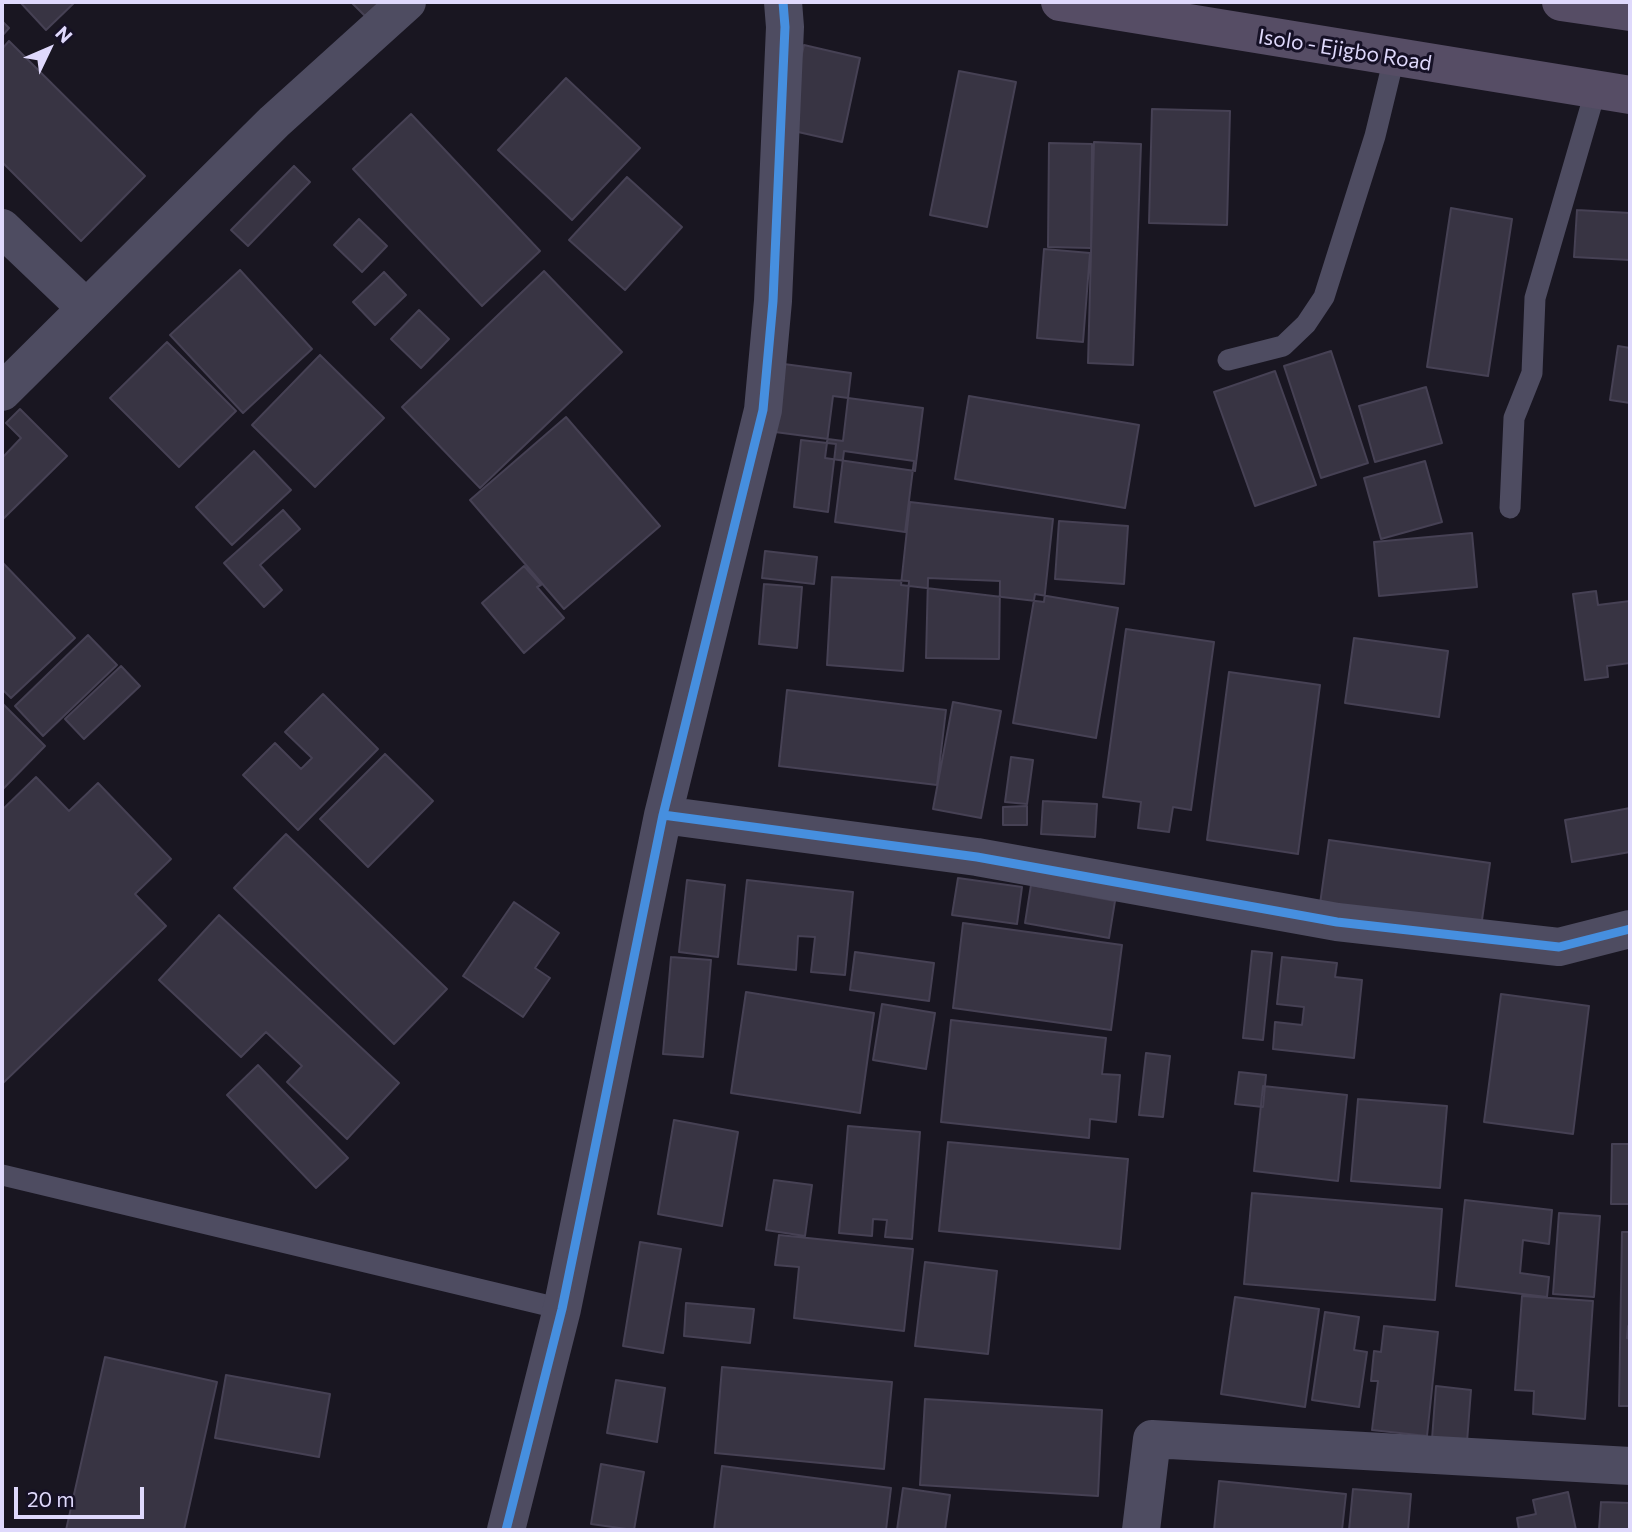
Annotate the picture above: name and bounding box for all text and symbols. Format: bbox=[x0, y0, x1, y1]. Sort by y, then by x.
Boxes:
north arrow bbox=[14, 14, 84, 84]
text: N bbox=[51, 21, 78, 47]
street label: Isolo - Ejigbo Road bbox=[1256, 24, 1434, 76]
scale bar bbox=[18, 1472, 147, 1516]
text: 20 m bbox=[27, 1486, 75, 1511]

